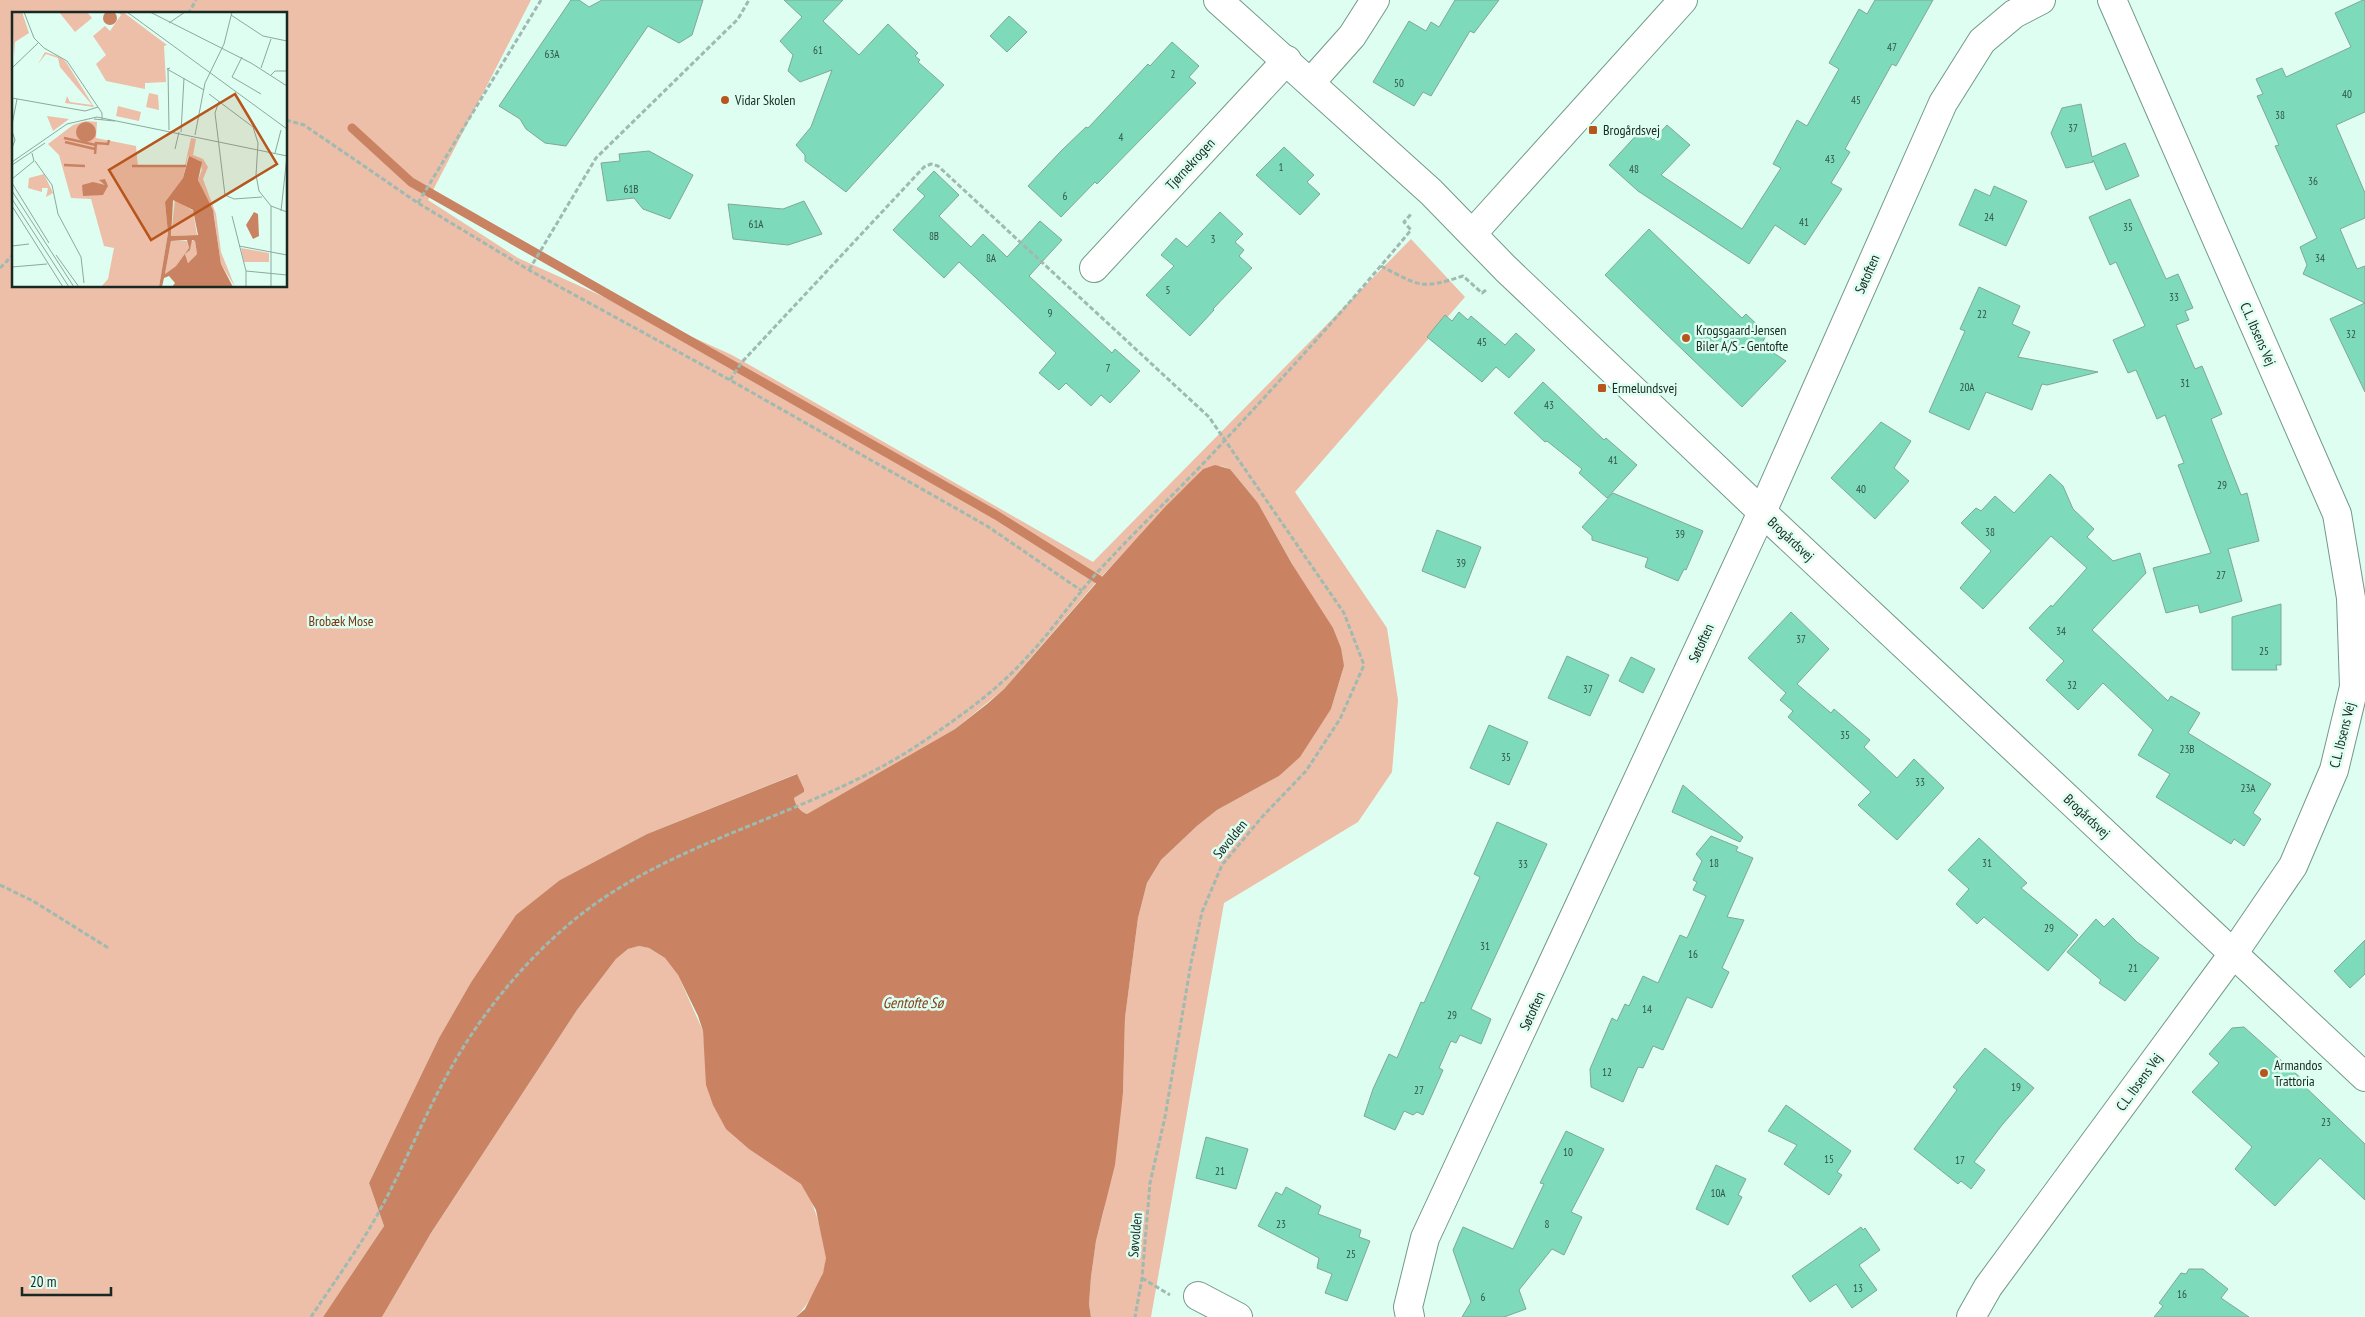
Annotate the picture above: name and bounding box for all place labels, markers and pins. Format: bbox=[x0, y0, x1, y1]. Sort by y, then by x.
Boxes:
place label: Vidar Skolen bbox=[734, 91, 796, 109]
marker: Vidar Skolen bbox=[719, 94, 731, 106]
place label: Brogårdsvej bbox=[1603, 121, 1660, 139]
marker: Brogårdsvej bbox=[1587, 124, 1599, 136]
place label: Krogsgaard-Jensen Biler A/S - Gentofte bbox=[1696, 321, 1788, 355]
marker: Krogsgaard-Jensen Biler A/S - Gentofte bbox=[1680, 332, 1692, 344]
place label: Ermelundsvej bbox=[1612, 379, 1677, 397]
marker: Ermelundsvej bbox=[1596, 382, 1608, 394]
place label: Armandos Trattoria bbox=[2274, 1056, 2322, 1090]
marker: Armandos Trattoria bbox=[2258, 1067, 2270, 1079]

